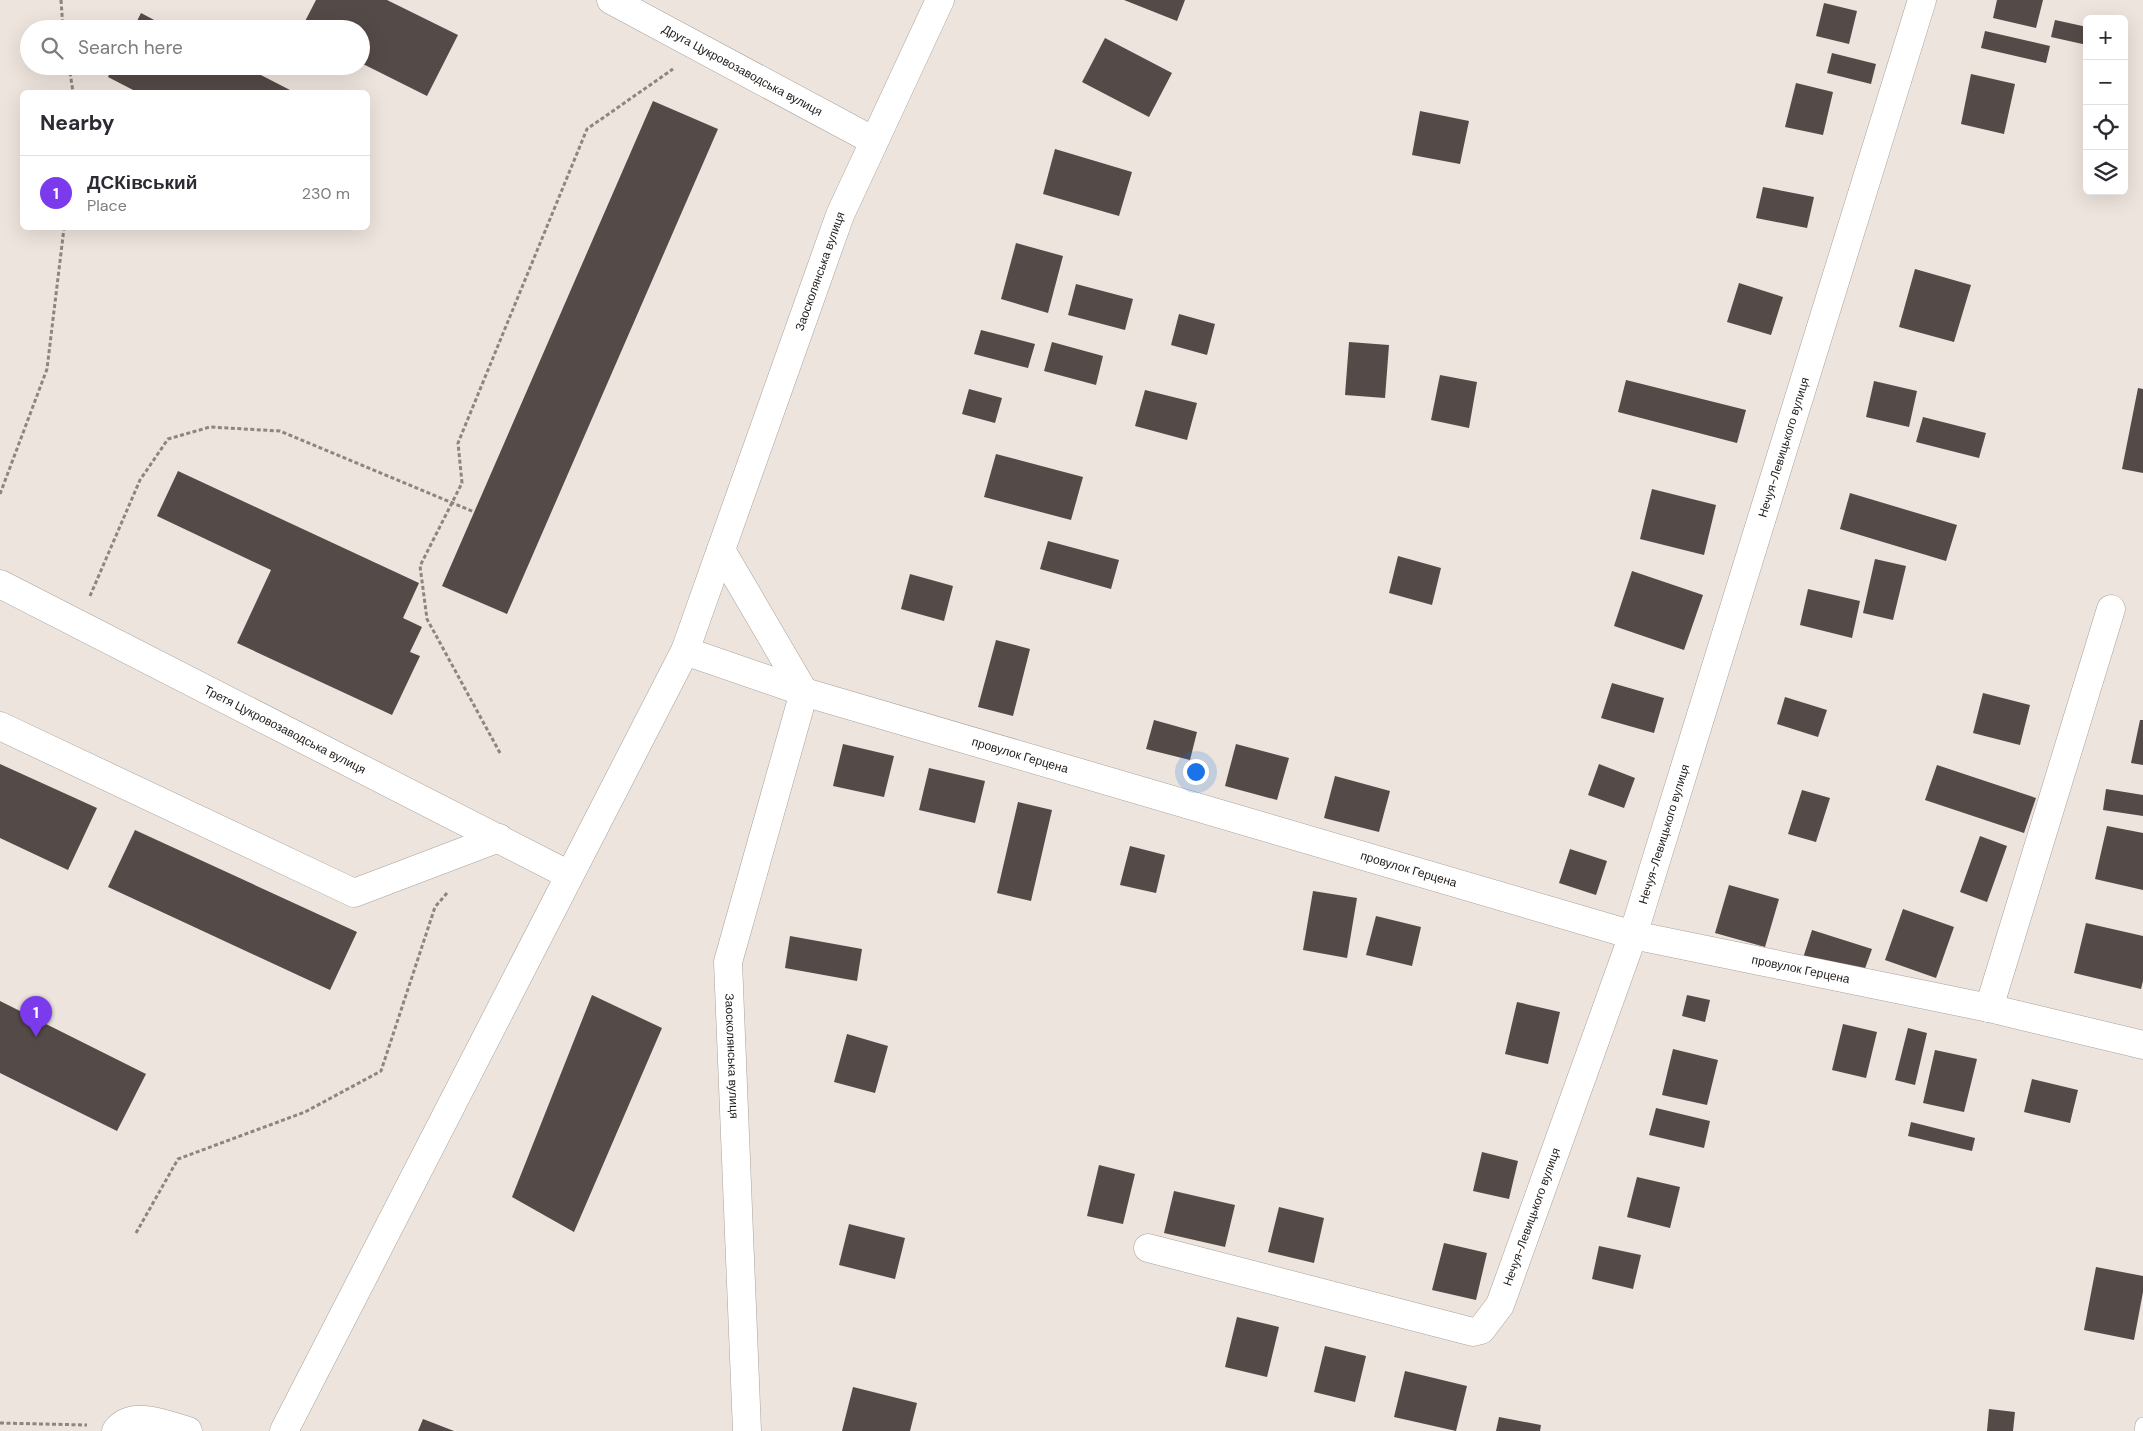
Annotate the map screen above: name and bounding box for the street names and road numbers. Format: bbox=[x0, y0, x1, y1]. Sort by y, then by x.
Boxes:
street label: Друга Цукровозаводська вулиця bbox=[659, 21, 825, 120]
street label: Заосколянська вулиця bbox=[791, 210, 848, 333]
street label: Нечуя-Левицького вулиця bbox=[1755, 375, 1813, 519]
street label: Третя Цукровозаводська вулиця bbox=[201, 682, 369, 778]
street label: провулок Герцена bbox=[970, 734, 1071, 777]
street label: Нечуя-Левицького вулиця bbox=[1635, 762, 1693, 906]
street label: провулок Герцена bbox=[1359, 848, 1459, 891]
street label: провулок Герцена bbox=[1750, 952, 1852, 987]
street label: Заосколянська вулиця bbox=[721, 993, 742, 1119]
street label: Нечуя-Левицького вулиця bbox=[1499, 1145, 1564, 1288]

